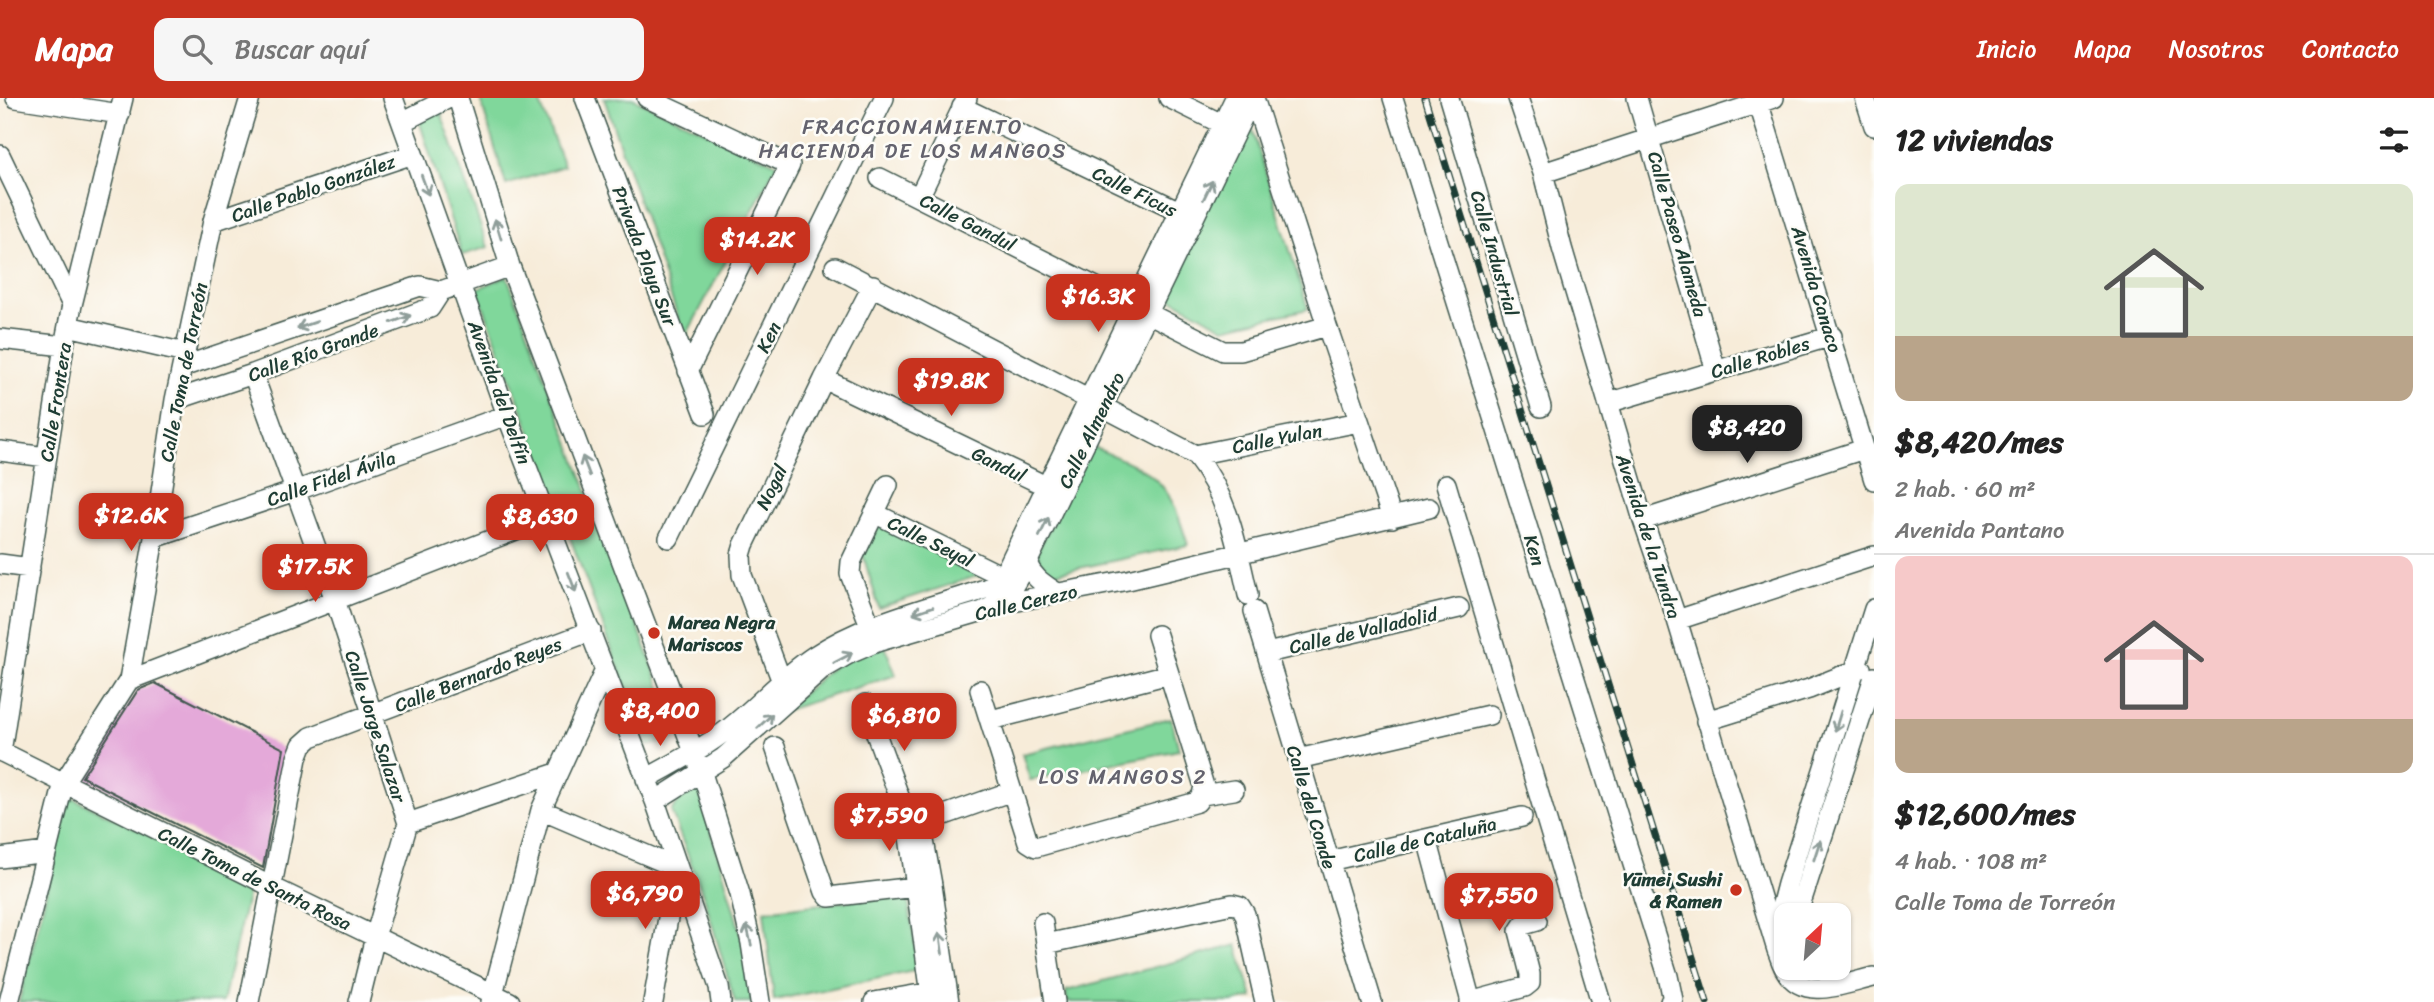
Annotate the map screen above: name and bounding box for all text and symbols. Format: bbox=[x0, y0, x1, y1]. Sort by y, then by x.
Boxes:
search box bbox=[154, 18, 644, 81]
text: Mapa bbox=[35, 20, 112, 78]
text: Buscar aquí bbox=[234, 26, 367, 72]
text: Inicio bbox=[1977, 28, 2036, 70]
text: Mapa bbox=[2074, 28, 2131, 70]
text: Nosotros bbox=[2169, 28, 2264, 70]
text: Contacto bbox=[2302, 28, 2399, 70]
icon: search bbox=[178, 30, 216, 68]
district label: FRACCIONAMIENTO HACIENDA DE LOS MANGOS bbox=[758, 108, 1068, 170]
text: 12 viviendas bbox=[1895, 113, 2053, 167]
icon: filters bbox=[2375, 121, 2413, 159]
street label: Calle Pablo González bbox=[227, 145, 401, 232]
street label: Calle Paseo Alameda bbox=[1638, 147, 1717, 321]
street label: Calle Ficus bbox=[1087, 157, 1183, 226]
one-way arrow bbox=[420, 174, 432, 196]
one-way arrow bbox=[1202, 180, 1216, 201]
street label: Privada Playa Sur bbox=[603, 181, 687, 332]
street label: Calle Gandul bbox=[914, 184, 1022, 261]
street label: Calle Industrial bbox=[1461, 186, 1528, 320]
pin: $14.2K bbox=[700, 218, 814, 277]
one-way arrow bbox=[491, 219, 504, 241]
text: $14.2K bbox=[720, 219, 794, 260]
street label: Avenida Canaco bbox=[1781, 221, 1851, 357]
icon: home bbox=[2091, 230, 2217, 356]
pin: $16.3K bbox=[1041, 274, 1155, 334]
text: $16.3K bbox=[1062, 276, 1134, 317]
street label: Calle Toma de Torreón bbox=[150, 280, 217, 465]
one-way arrow bbox=[389, 312, 411, 324]
street label: Calle Río Grande bbox=[243, 313, 384, 391]
street label: Avenida del Delfín bbox=[458, 314, 541, 469]
street label: Ken bbox=[747, 316, 790, 359]
one-way arrow bbox=[296, 320, 318, 332]
street label: Calle Robles bbox=[1707, 327, 1814, 388]
street label: Calle Frontera bbox=[30, 340, 81, 464]
pin: $19.8K bbox=[894, 358, 1008, 418]
text: $19.8K bbox=[914, 360, 988, 401]
street label: Calle Almendro bbox=[1049, 366, 1134, 494]
pin: $8,420 bbox=[1690, 406, 1804, 465]
text: $8,420 bbox=[1708, 407, 1786, 448]
street label: Calle Yulan bbox=[1229, 414, 1325, 463]
text: $8,420/mes bbox=[1895, 415, 2064, 469]
street label: Gandul bbox=[966, 437, 1032, 492]
street label: Calle Fidel Ávila bbox=[262, 441, 400, 516]
street label: Avenida de la Tundra bbox=[1606, 448, 1691, 624]
one-way arrow bbox=[578, 455, 591, 477]
street label: Nogal bbox=[746, 458, 797, 516]
text: 2 hab. · 60 m² bbox=[1895, 469, 2035, 510]
pin: $12.6K bbox=[74, 494, 188, 553]
pin: $8,630 bbox=[483, 494, 597, 554]
text: $12.6K bbox=[95, 495, 167, 536]
text: $8,630 bbox=[502, 496, 578, 537]
street label: Calle Seyal bbox=[882, 506, 980, 577]
text: Avenida Pantano bbox=[1895, 510, 2064, 551]
one-way arrow bbox=[1038, 517, 1052, 538]
street label: Ken bbox=[1514, 530, 1555, 570]
pin: $17.5K bbox=[258, 545, 372, 604]
text: $17.5K bbox=[278, 546, 352, 587]
one-way arrow bbox=[567, 571, 579, 593]
street label: Calle Cerezo bbox=[972, 575, 1081, 630]
street label: Calle de Valladolid bbox=[1286, 597, 1441, 664]
icon: home bbox=[2091, 602, 2217, 728]
one-way arrow bbox=[913, 605, 935, 617]
place label: Marea Negra Mariscos bbox=[667, 606, 776, 661]
marker: Marea Negra Mariscos bbox=[646, 625, 662, 641]
street label: Calle Bernardo Reyes bbox=[390, 627, 567, 722]
street label: Calle Jorge Salazar bbox=[335, 646, 416, 808]
one-way arrow bbox=[832, 650, 853, 664]
pin: $8,400 bbox=[603, 688, 717, 748]
text: $8,400 bbox=[621, 690, 699, 731]
pin: $6,810 bbox=[847, 694, 961, 753]
text: $6,810 bbox=[867, 695, 941, 736]
one-way arrow bbox=[1830, 710, 1843, 732]
one-way arrow bbox=[756, 712, 773, 729]
street label: Calle del Conde bbox=[1277, 741, 1346, 873]
district label: LOS MANGOS 2 bbox=[1039, 758, 1207, 796]
text: $12,600/mes bbox=[1895, 787, 2076, 841]
pin: $7,590 bbox=[832, 794, 946, 853]
text: $7,590 bbox=[850, 795, 928, 836]
street label: Calle de Cataluña bbox=[1350, 807, 1500, 872]
street label: Calle Toma de Santa Rosa bbox=[152, 817, 358, 940]
one-way arrow bbox=[1812, 839, 1825, 861]
text: 4 hab. · 108 m² bbox=[1895, 841, 2047, 882]
place label: Yūmei Sushi & Ramen bbox=[1623, 863, 1724, 918]
pin: $6,790 bbox=[588, 872, 702, 931]
text: $6,790 bbox=[607, 873, 683, 914]
pin: $7,550 bbox=[1442, 874, 1556, 933]
text: $7,550 bbox=[1460, 875, 1538, 916]
marker: Yūmei Sushi & Ramen bbox=[1728, 882, 1744, 898]
text: Calle Toma de Torreón bbox=[1895, 882, 2115, 923]
north arrow bbox=[1774, 903, 1852, 980]
map controls bbox=[1774, 903, 1851, 980]
one-way arrow bbox=[742, 924, 756, 947]
one-way arrow bbox=[934, 932, 947, 955]

